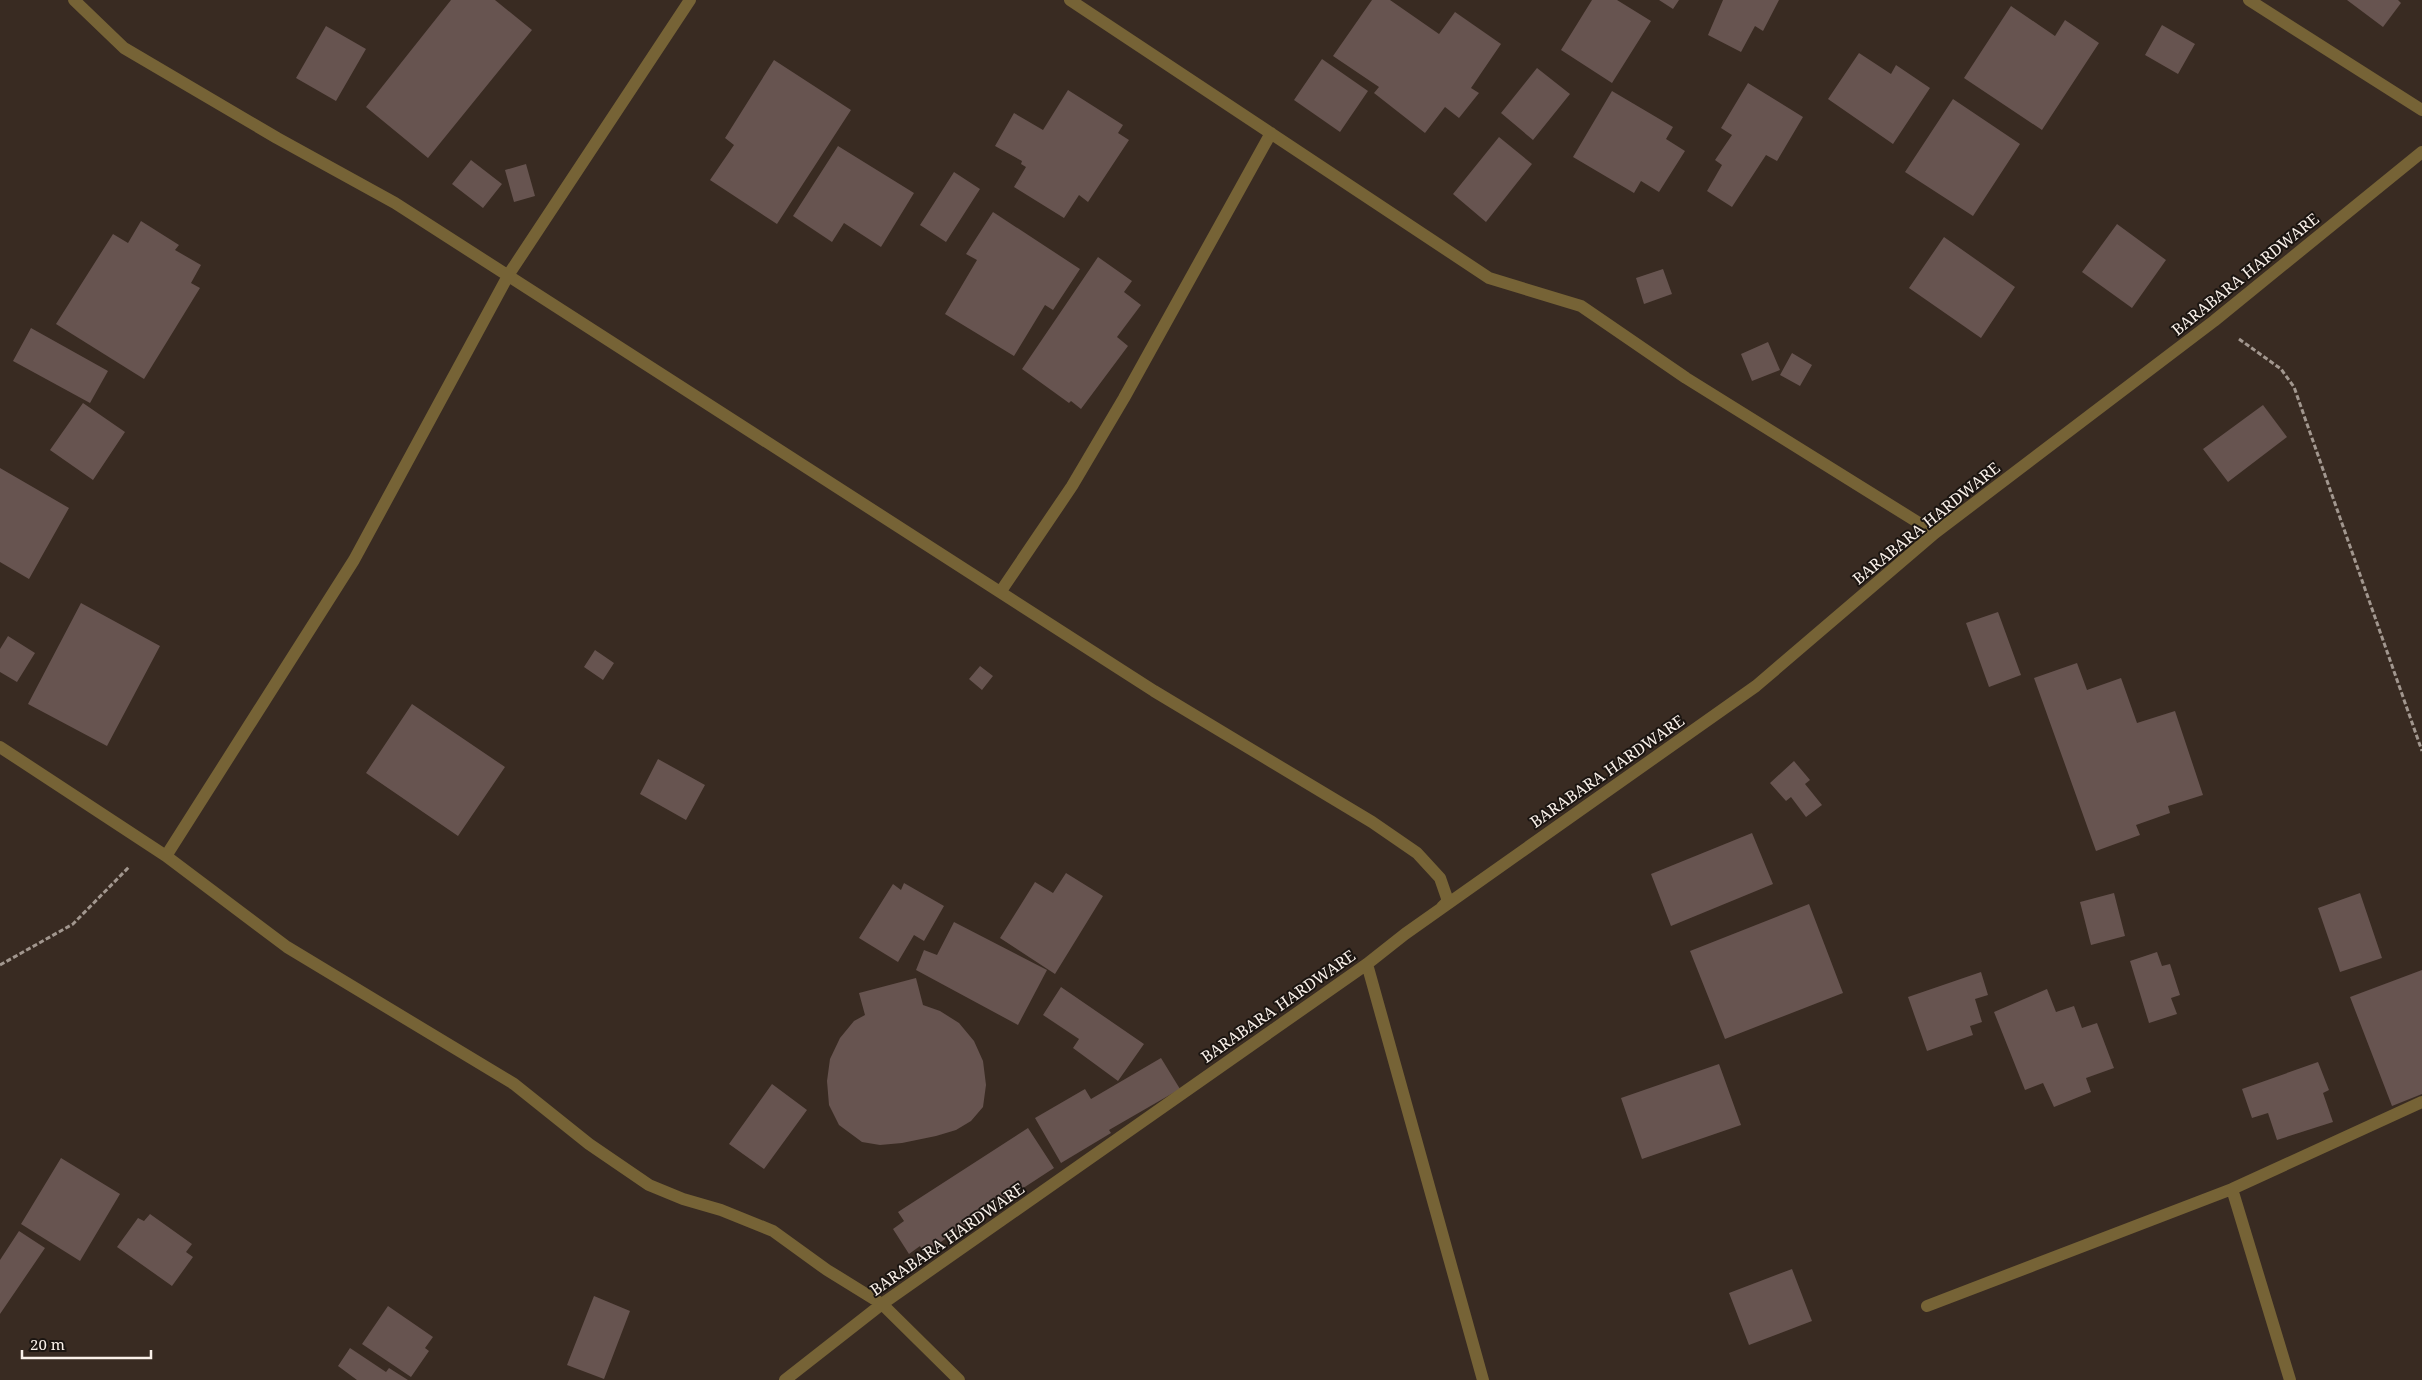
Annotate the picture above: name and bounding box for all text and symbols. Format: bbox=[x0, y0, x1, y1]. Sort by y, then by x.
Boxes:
street label: BARABARA HARDWARE bbox=[2167, 208, 2323, 340]
street label: BARABARA HARDWARE bbox=[1848, 457, 2004, 589]
street label: BARABARA HARDWARE bbox=[1525, 709, 1689, 833]
street label: BARABARA HARDWARE bbox=[1196, 944, 1360, 1068]
street label: BARABARA HARDWARE bbox=[865, 1177, 1029, 1301]
scale bar bbox=[22, 1328, 151, 1360]
text: 20 m bbox=[30, 1334, 65, 1354]

